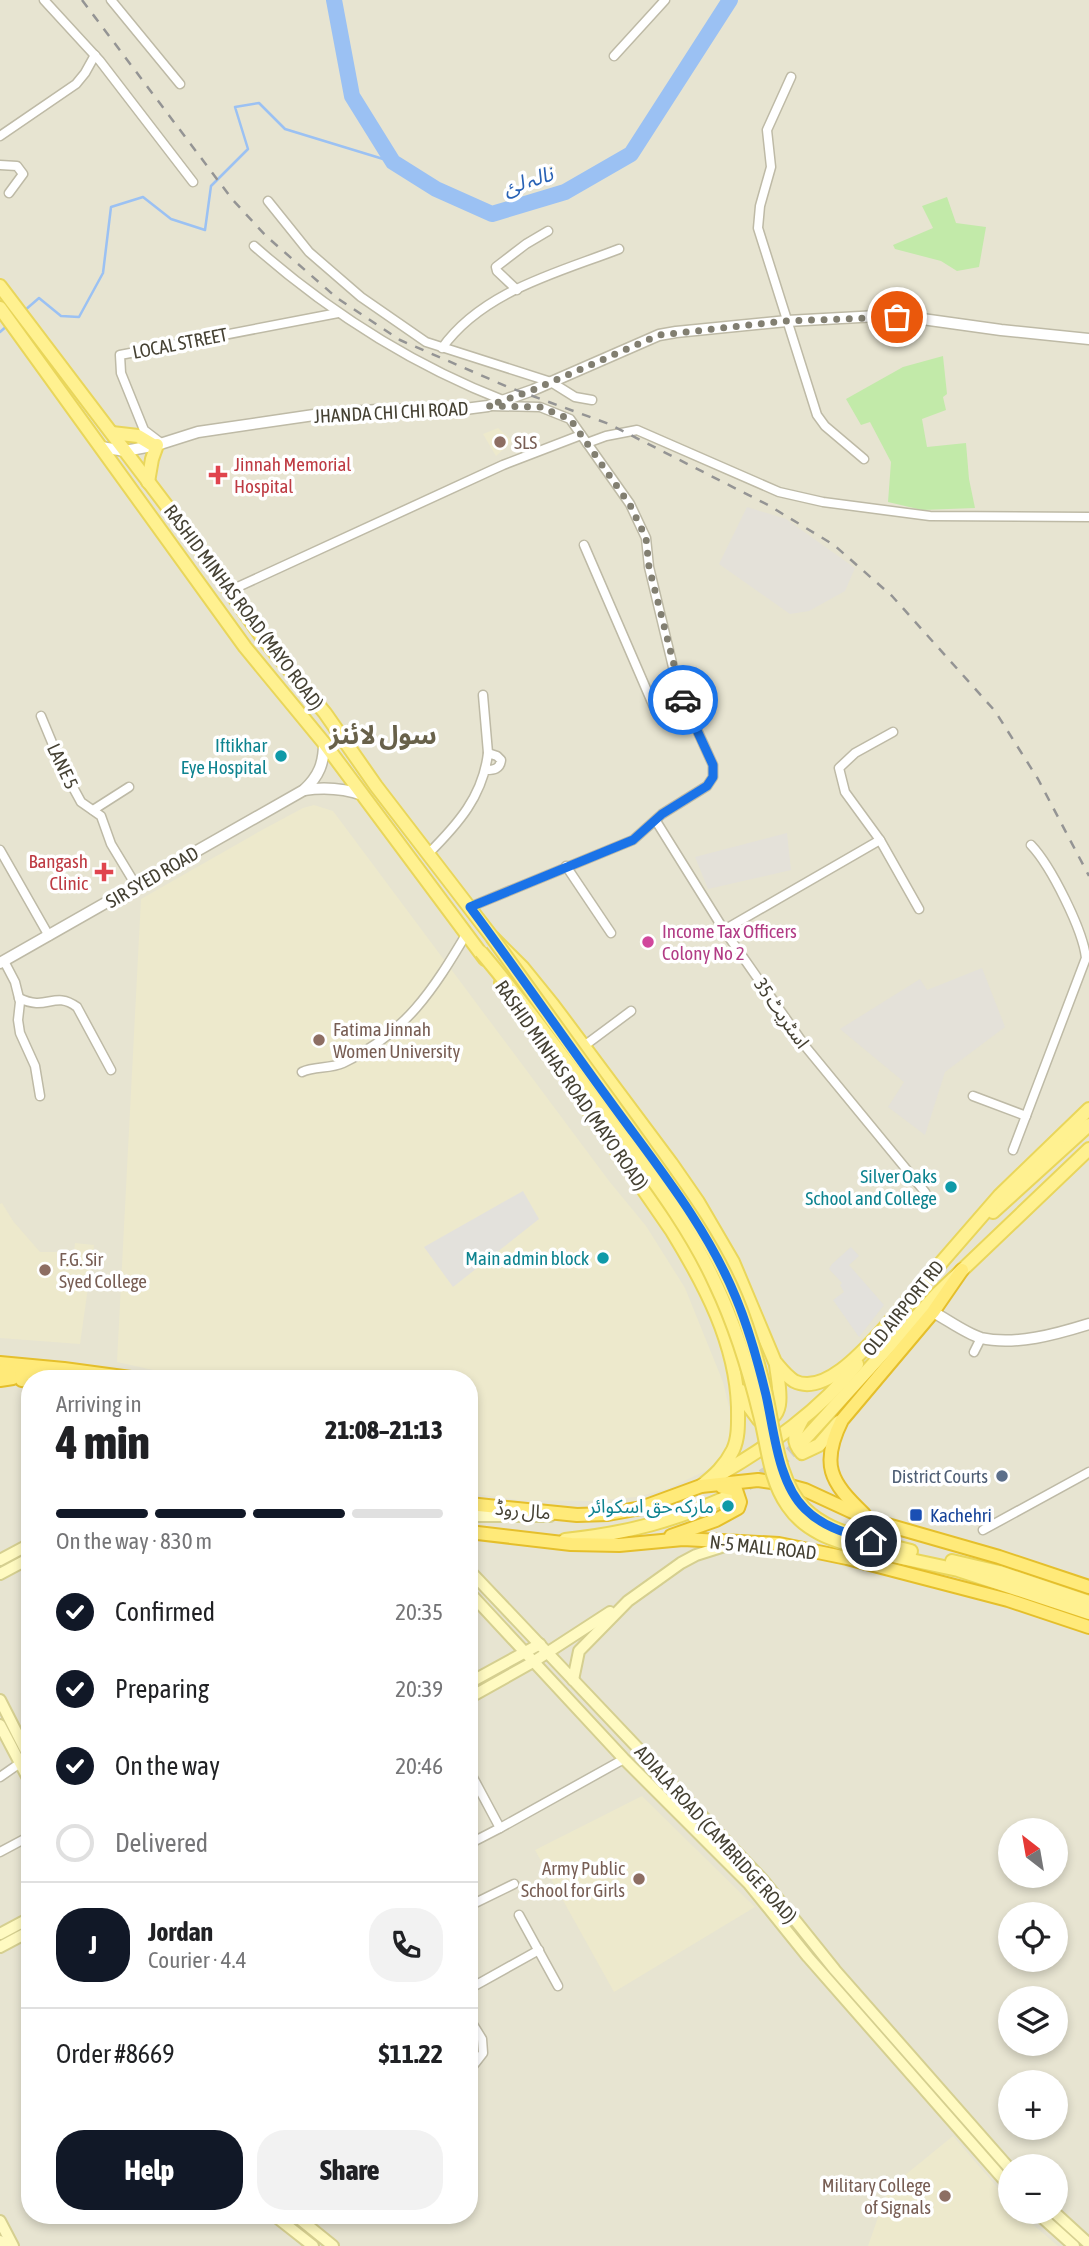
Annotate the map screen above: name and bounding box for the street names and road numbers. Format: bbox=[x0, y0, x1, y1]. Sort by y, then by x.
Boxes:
street label: LOCAL STREET bbox=[131, 323, 230, 363]
street label: JHANDA CHI CHI ROAD bbox=[313, 397, 469, 427]
street label: RASHID MINHAS ROAD (MAYO ROAD) bbox=[160, 500, 328, 714]
street label: LANE 5 bbox=[43, 740, 83, 792]
street label: SIR SYED ROAD bbox=[102, 842, 202, 912]
street label: اسٹریٹ 35 bbox=[749, 974, 814, 1053]
street label: RASHID MINHAS ROAD (MAYO ROAD) bbox=[491, 976, 653, 1194]
street label: OLD AIRPORT RD bbox=[858, 1256, 948, 1360]
street label: مال روڈ bbox=[494, 1497, 552, 1524]
street label: N-5 MALL ROAD bbox=[709, 1530, 817, 1564]
street label: ADIALA ROAD (CAMBRIDGE ROAD) bbox=[630, 1741, 802, 1927]

